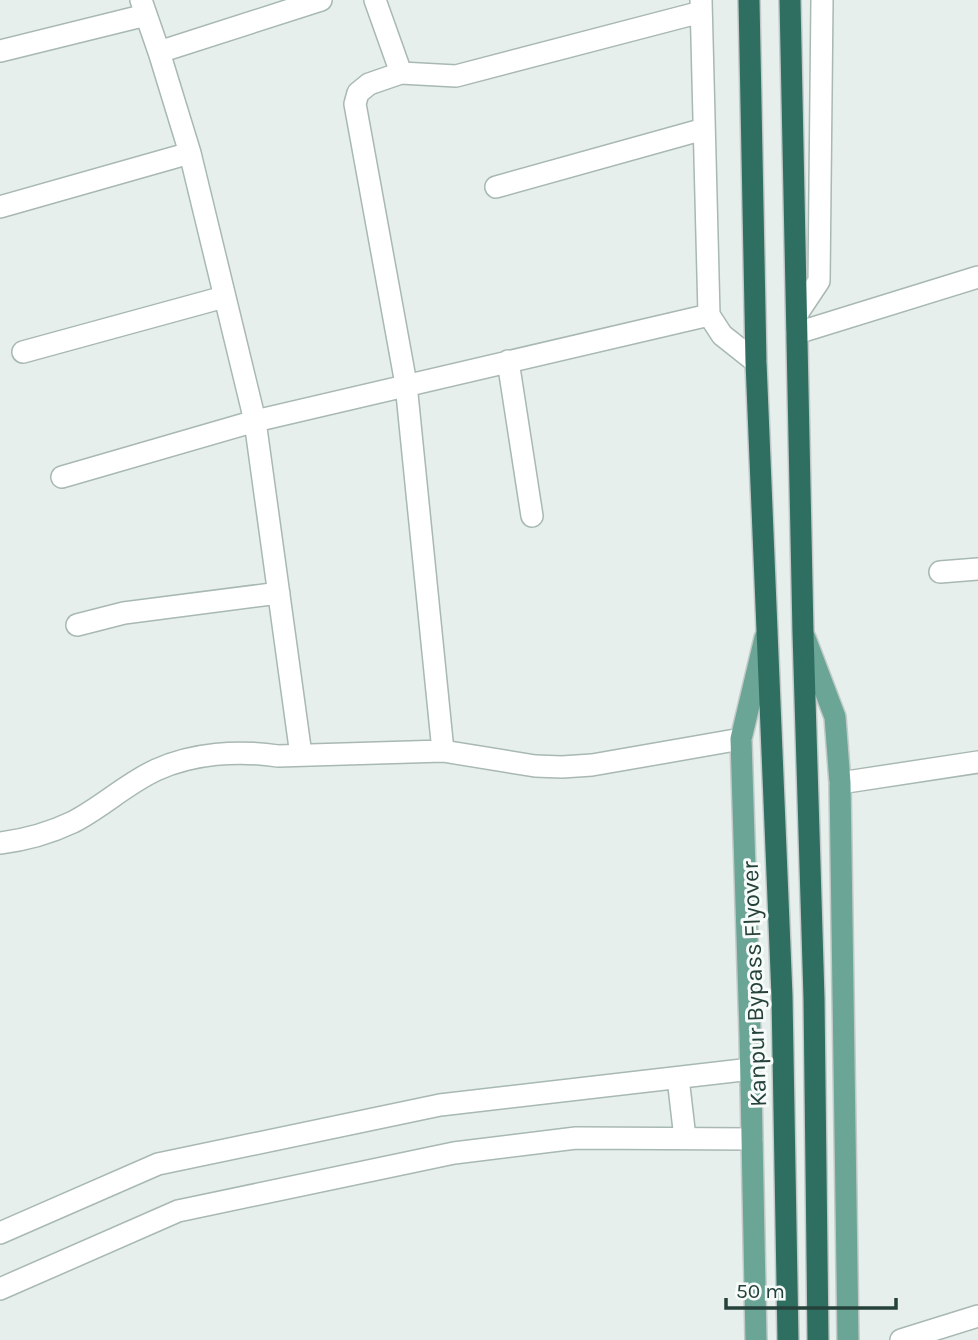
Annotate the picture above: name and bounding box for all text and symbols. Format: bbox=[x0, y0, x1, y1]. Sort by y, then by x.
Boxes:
street label: Kanpur Bypass Flyover bbox=[736, 860, 772, 1107]
scale bar bbox=[726, 1266, 896, 1310]
text: 50 m bbox=[736, 1279, 785, 1303]

